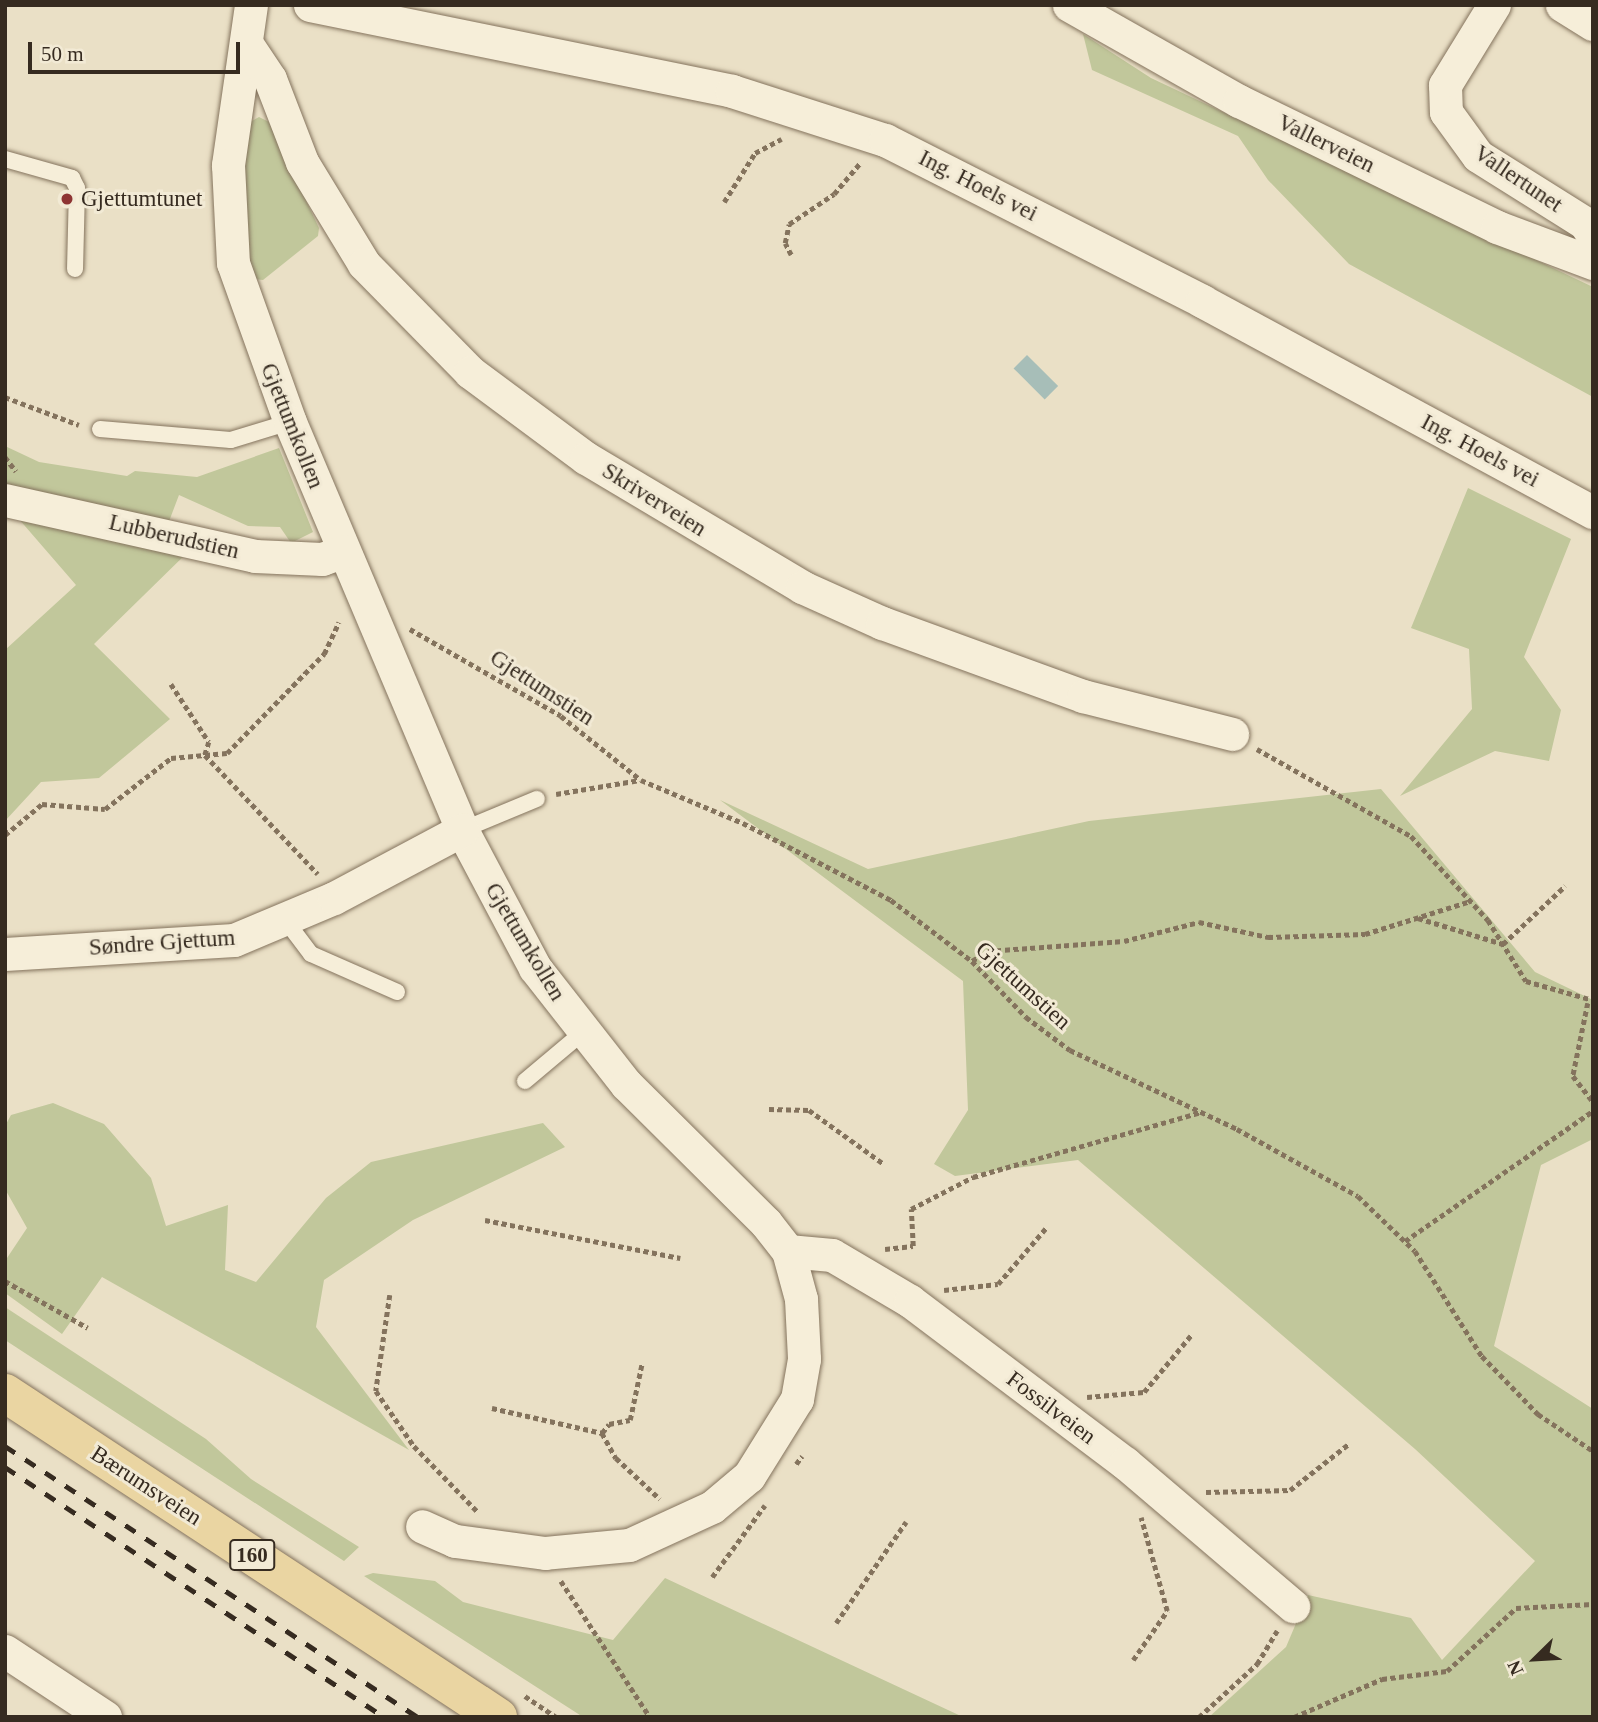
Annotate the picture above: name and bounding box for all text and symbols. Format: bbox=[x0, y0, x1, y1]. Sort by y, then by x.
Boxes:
scale bar bbox=[32, 28, 243, 72]
text: 50 m bbox=[41, 42, 84, 66]
street label: Vallerveien bbox=[1273, 109, 1379, 179]
street label: Vallertunet bbox=[1468, 139, 1568, 219]
street label: Ing. Hoels vei bbox=[914, 144, 1042, 228]
place label: Gjettumtunet bbox=[81, 185, 202, 213]
marker: Gjettumtunet bbox=[59, 191, 75, 207]
street label: Gjettumkollen bbox=[254, 359, 330, 493]
street label: Ing. Hoels vei bbox=[1416, 408, 1544, 494]
street label: Skriverveien bbox=[597, 457, 711, 543]
street label: Lubberudstien bbox=[106, 509, 242, 565]
street label: Gjettumstien bbox=[485, 644, 599, 732]
street label: Gjettumkollen bbox=[479, 878, 571, 1006]
street label: Søndre Gjettum bbox=[88, 924, 236, 962]
street label: Gjettumstien bbox=[970, 936, 1076, 1036]
street label: Fossilveien bbox=[1001, 1365, 1101, 1451]
street label: Bærumsveien bbox=[85, 1440, 207, 1532]
road number: 160 bbox=[229, 1538, 275, 1572]
north arrow bbox=[1500, 1624, 1570, 1694]
text: N bbox=[1503, 1657, 1528, 1678]

